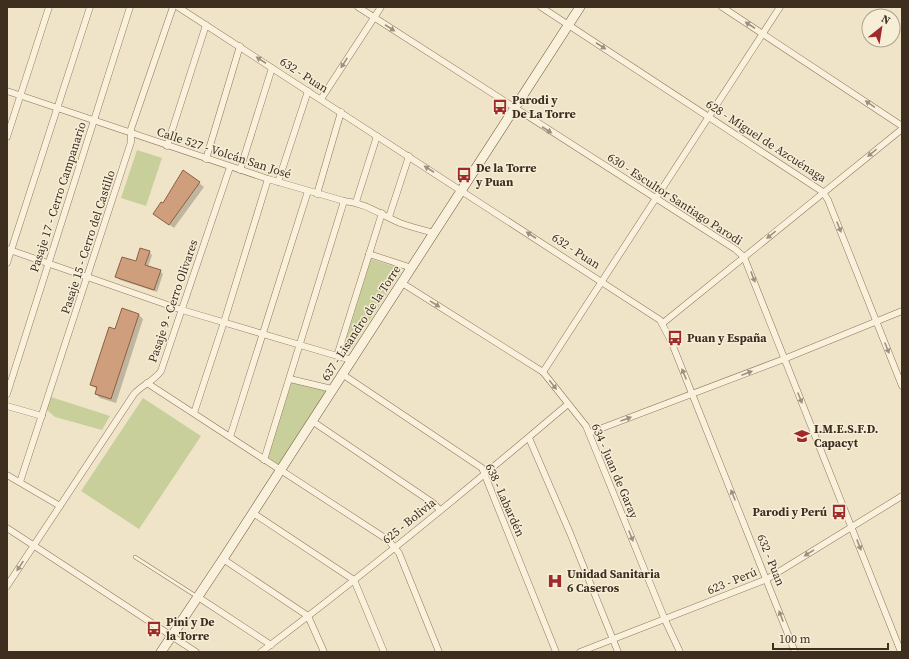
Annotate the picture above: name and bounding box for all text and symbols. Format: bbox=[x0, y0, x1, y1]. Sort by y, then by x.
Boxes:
north arrow bbox=[861, 8, 901, 48]
text: N bbox=[879, 11, 893, 28]
one-way arrow bbox=[744, 21, 756, 28]
one-way arrow bbox=[384, 25, 396, 32]
one-way arrow bbox=[596, 42, 606, 50]
street label: 632 - Puan bbox=[277, 53, 331, 97]
one-way arrow bbox=[256, 56, 266, 64]
one-way arrow bbox=[340, 58, 348, 68]
place label: Parodi y De La Torre bbox=[512, 92, 576, 122]
street label: 628 - Miguel de Azcuénaga bbox=[703, 96, 830, 186]
bus stop icon: Parodi y De La Torre bbox=[491, 98, 509, 116]
one-way arrow bbox=[865, 100, 875, 108]
street label: Pasaje 17 - Cerro Campanario bbox=[26, 119, 90, 274]
street label: Calle 527 - Volcán San José bbox=[155, 124, 293, 182]
one-way arrow bbox=[541, 126, 553, 133]
street label: 630 - Escultor Santiago Parodi bbox=[604, 149, 746, 249]
one-way arrow bbox=[866, 149, 877, 157]
place label: De la Torre y Puan bbox=[475, 160, 537, 190]
one-way arrow bbox=[424, 165, 434, 173]
bus stop icon: De la Torre y Puan bbox=[455, 166, 473, 184]
street label: Pasaje 15 - Cerro del Castillo bbox=[57, 168, 119, 316]
one-way arrow bbox=[837, 222, 843, 234]
street label: 632 - Puan bbox=[549, 229, 603, 273]
one-way arrow bbox=[765, 230, 776, 239]
one-way arrow bbox=[525, 232, 537, 239]
street label: Pasaje 9 - Cerro Olivares bbox=[144, 237, 202, 365]
street label: 637 - Lisandro de la Torre bbox=[318, 262, 404, 384]
one-way arrow bbox=[750, 271, 756, 283]
one-way arrow bbox=[429, 300, 441, 307]
bus stop icon: Puan y España bbox=[666, 329, 684, 347]
place label: Puan y España bbox=[687, 330, 767, 346]
one-way arrow bbox=[884, 342, 890, 354]
one-way arrow bbox=[681, 368, 687, 380]
one-way arrow bbox=[742, 370, 754, 376]
one-way arrow bbox=[549, 379, 557, 390]
one-way arrow bbox=[798, 392, 804, 404]
one-way arrow bbox=[620, 416, 632, 422]
street label: 634 - Juan de Garay bbox=[588, 421, 643, 522]
place label: I.M.E.S.F.D. Capacyt bbox=[814, 421, 878, 451]
school or university icon: I.M.E.S.F.D. Capacyt bbox=[793, 427, 811, 445]
street label: 638 - Labardén bbox=[482, 461, 528, 539]
one-way arrow bbox=[730, 489, 736, 500]
street label: 625 - Bolivia bbox=[379, 494, 440, 547]
bus stop icon: Parodi y Perú bbox=[830, 503, 848, 521]
place label: Parodi y Perú bbox=[753, 504, 828, 520]
one-way arrow bbox=[628, 531, 634, 543]
street label: 632 - Puan bbox=[753, 532, 789, 588]
one-way arrow bbox=[856, 539, 862, 551]
one-way arrow bbox=[803, 550, 815, 557]
one-way arrow bbox=[16, 560, 24, 571]
street label: 623 - Perú bbox=[705, 564, 759, 598]
place label: Unidad Sanitaria 6 Caseros bbox=[567, 566, 661, 596]
hospital icon: Unidad Sanitaria 6 Caseros bbox=[546, 572, 564, 590]
one-way arrow bbox=[778, 610, 784, 621]
place label: Pini y De la Torre bbox=[166, 614, 215, 644]
bus stop icon: Pini y De la Torre bbox=[145, 620, 163, 638]
scale bar bbox=[773, 625, 888, 651]
text: 100 m bbox=[779, 631, 811, 647]

